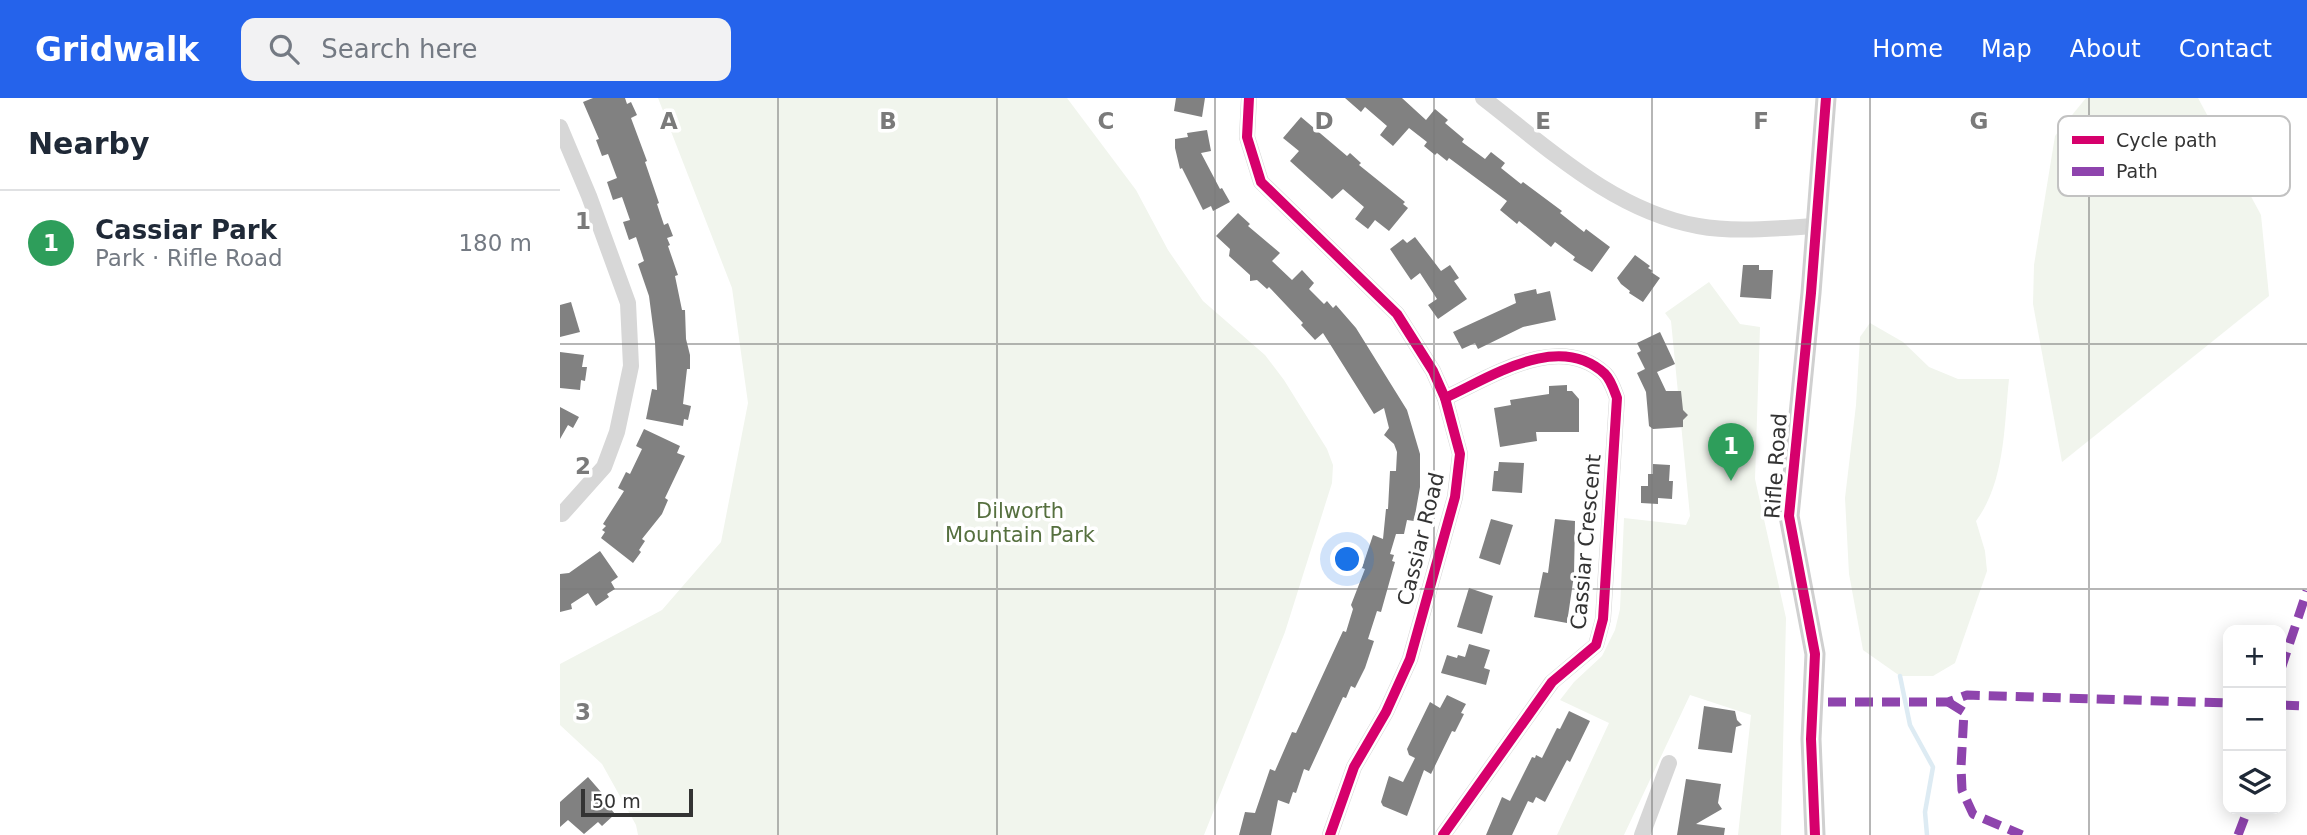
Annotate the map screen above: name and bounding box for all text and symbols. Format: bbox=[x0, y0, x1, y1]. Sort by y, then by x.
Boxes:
search box bbox=[241, 18, 731, 81]
text: Gridwalk bbox=[35, 30, 199, 69]
icon: search bbox=[265, 30, 303, 68]
text: Search here bbox=[321, 34, 478, 64]
text: Home bbox=[1872, 35, 1943, 63]
text: Map bbox=[1981, 35, 2032, 63]
text: About bbox=[2070, 35, 2141, 63]
text: Contact bbox=[2179, 35, 2272, 63]
text: A bbox=[660, 108, 678, 134]
text: B bbox=[879, 108, 897, 134]
text: C bbox=[1098, 108, 1114, 134]
text: D bbox=[1314, 108, 1334, 134]
text: E bbox=[1535, 108, 1551, 134]
text: F bbox=[1753, 108, 1769, 134]
text: G bbox=[1970, 108, 1988, 134]
legend bbox=[2058, 116, 2290, 196]
text: Nearby bbox=[28, 126, 150, 161]
text: Cycle path bbox=[2116, 129, 2217, 151]
text: Path bbox=[2116, 160, 2158, 182]
text: 1 bbox=[575, 208, 591, 234]
text: Cassiar Park bbox=[95, 215, 277, 245]
text: 1 bbox=[43, 230, 59, 256]
text: 180 m bbox=[458, 230, 532, 256]
text: Park · Rifle Road bbox=[95, 245, 283, 271]
street label: Rifle Road bbox=[1760, 412, 1792, 520]
pin: 1 bbox=[1708, 423, 1754, 481]
text: 2 bbox=[575, 453, 591, 479]
street label: Cassiar Crescent bbox=[1566, 453, 1606, 631]
street label: Cassiar Road bbox=[1393, 470, 1449, 608]
park label: Dilworth Mountain Park bbox=[945, 499, 1096, 547]
your location bbox=[1330, 542, 1364, 576]
map controls bbox=[2223, 625, 2286, 814]
button: + bbox=[2223, 625, 2286, 688]
button: − bbox=[2223, 688, 2286, 751]
text: 3 bbox=[575, 699, 591, 725]
button: layers bbox=[2223, 751, 2286, 814]
scale bar bbox=[581, 786, 693, 818]
text: 50 m bbox=[592, 790, 641, 812]

